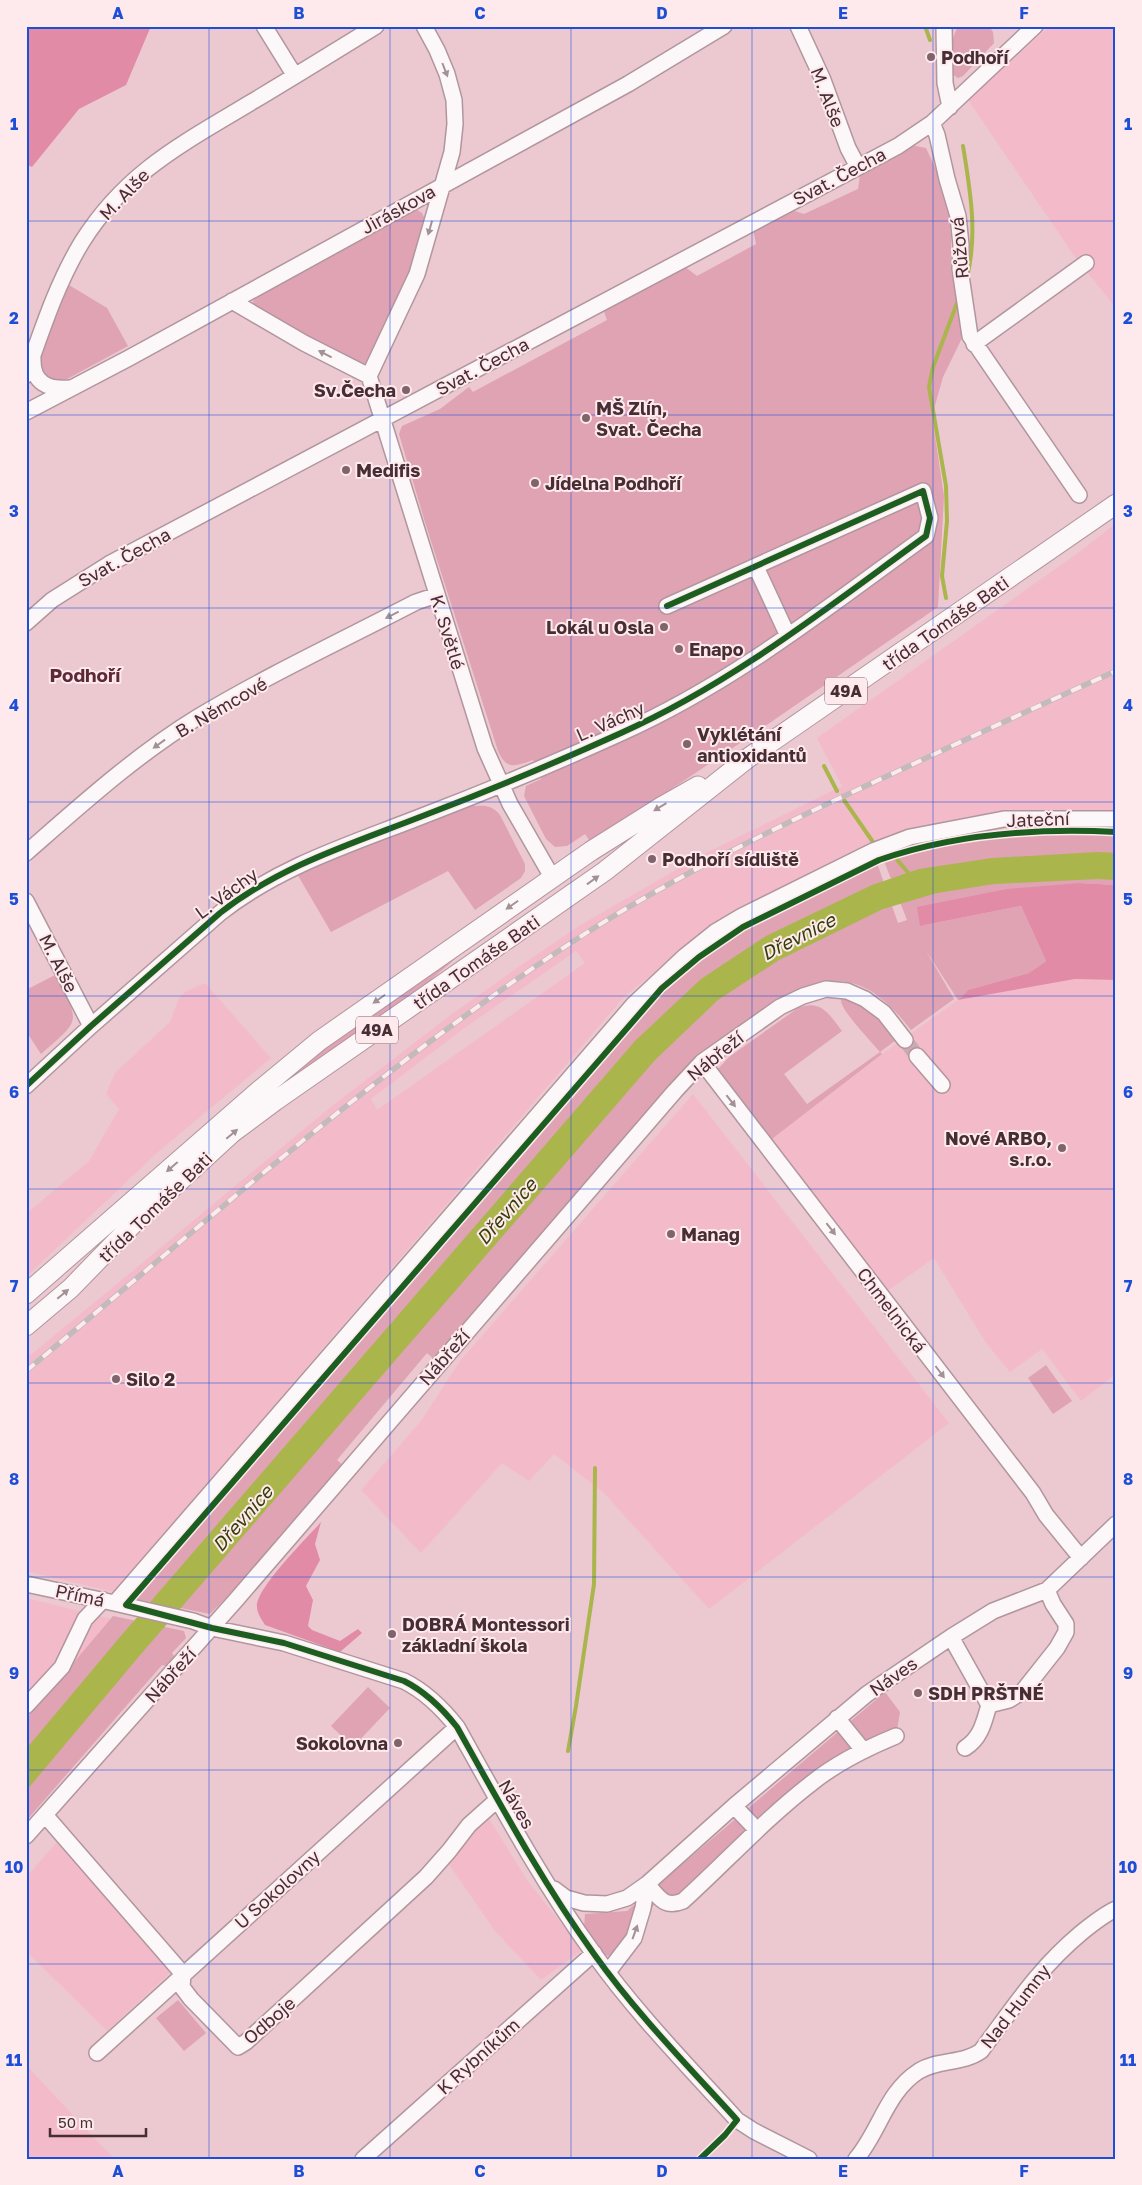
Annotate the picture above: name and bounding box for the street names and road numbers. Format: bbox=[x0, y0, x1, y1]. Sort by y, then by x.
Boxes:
street label: M. Alše bbox=[806, 64, 850, 130]
street label: Svat. Čecha bbox=[789, 142, 889, 210]
street label: M. Alše bbox=[94, 164, 154, 224]
street label: Jiráskova bbox=[357, 180, 439, 238]
street label: Růžová bbox=[945, 216, 973, 280]
street label: Svat. Čecha bbox=[432, 332, 532, 400]
street label: Svat. Čecha bbox=[74, 523, 174, 591]
street label: třída Tomáše Bati bbox=[877, 571, 1013, 675]
street label: K. Světlé bbox=[426, 592, 470, 672]
street label: B. Němcové bbox=[171, 672, 271, 742]
road number: 49A bbox=[825, 678, 867, 704]
street label: L. Váchy bbox=[573, 696, 647, 746]
street label: Jateční bbox=[1006, 807, 1071, 831]
street label: L. Váchy bbox=[190, 863, 262, 923]
street label: třída Tomáše Bati bbox=[408, 910, 544, 1014]
street label: M. Alše bbox=[35, 930, 83, 996]
road number: 49A bbox=[356, 1016, 398, 1044]
street label: Nábřeží bbox=[682, 1026, 749, 1085]
street label: třída Tomáše Bati bbox=[93, 1147, 217, 1267]
street label: Chmelnická bbox=[853, 1263, 931, 1357]
street label: Nábřeží bbox=[414, 1324, 475, 1389]
street label: Přímá bbox=[53, 1579, 107, 1611]
street label: Nábřeží bbox=[140, 1642, 201, 1707]
street label: Náves bbox=[865, 1652, 921, 1700]
street label: Náves bbox=[494, 1775, 540, 1833]
street label: U Sokolovny bbox=[230, 1845, 324, 1933]
street label: Nad Humny bbox=[975, 1960, 1055, 2052]
street label: Odboje bbox=[239, 1992, 299, 2048]
street label: K Rybníkům bbox=[432, 2013, 524, 2099]

